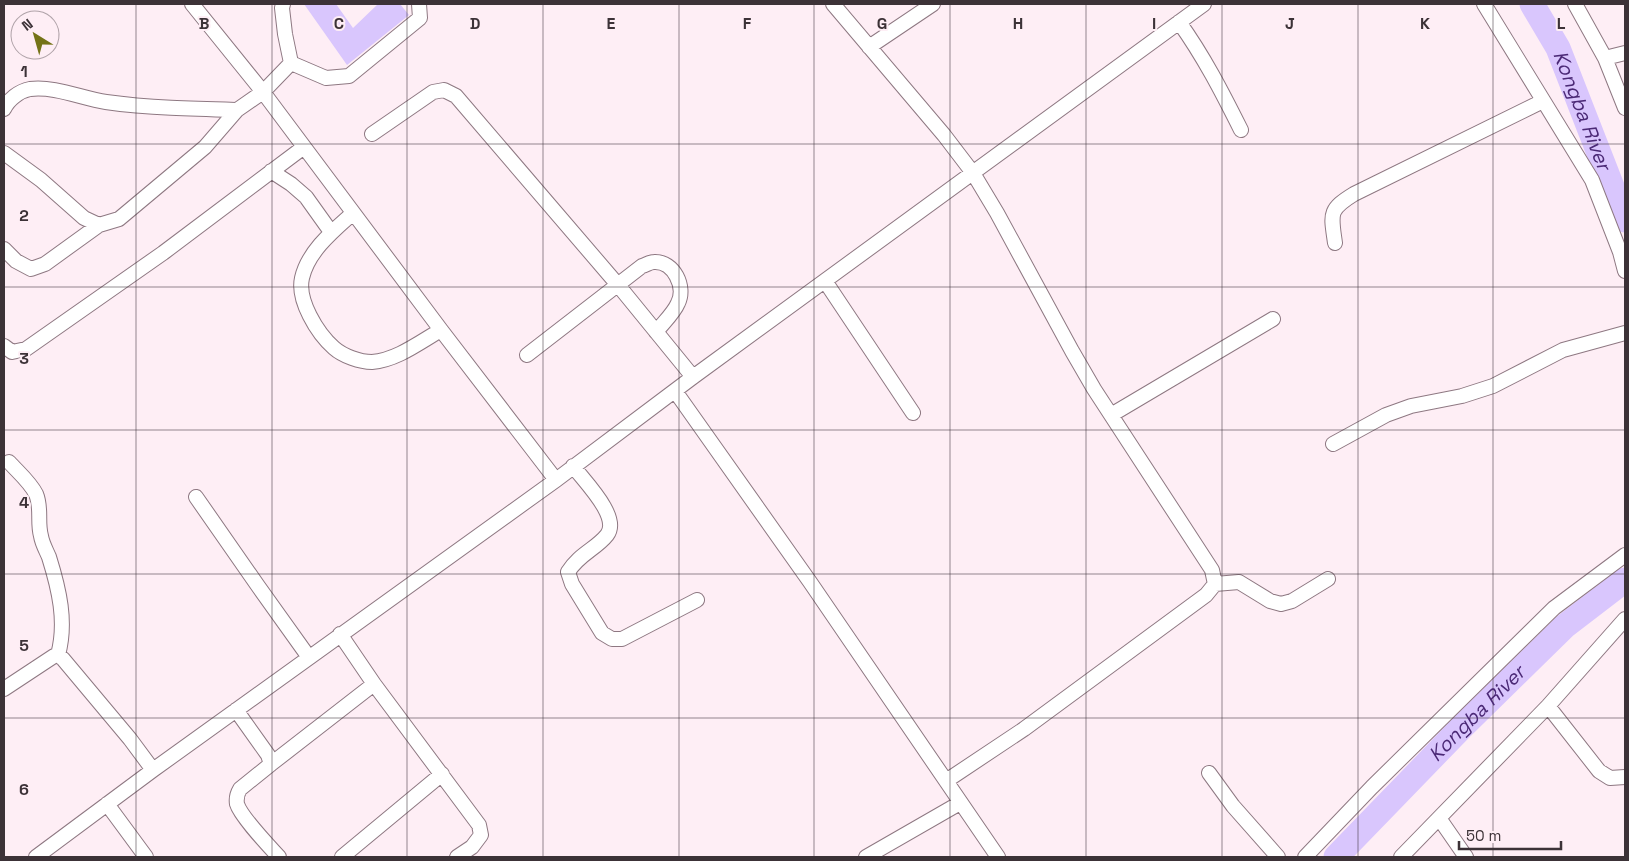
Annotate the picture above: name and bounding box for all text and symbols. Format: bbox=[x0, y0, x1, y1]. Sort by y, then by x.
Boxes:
north arrow bbox=[10, 10, 60, 60]
text: B bbox=[199, 13, 209, 34]
text: C bbox=[334, 13, 344, 34]
text: D bbox=[470, 13, 480, 34]
text: E bbox=[607, 13, 616, 34]
text: F bbox=[743, 13, 752, 34]
text: G bbox=[877, 13, 887, 34]
text: H bbox=[1013, 13, 1023, 34]
text: I bbox=[1152, 13, 1156, 34]
text: J bbox=[1285, 13, 1295, 34]
text: K bbox=[1420, 13, 1430, 34]
text: L bbox=[1557, 13, 1566, 34]
text: N bbox=[18, 15, 36, 35]
water label: Kongba River bbox=[1547, 47, 1618, 176]
text: 1 bbox=[20, 61, 28, 82]
text: 2 bbox=[19, 205, 29, 226]
text: 3 bbox=[19, 348, 29, 369]
text: 4 bbox=[19, 492, 29, 513]
text: 5 bbox=[19, 635, 29, 656]
water label: Kongba River bbox=[1423, 658, 1532, 767]
text: 6 bbox=[19, 779, 29, 800]
scale bar bbox=[1459, 818, 1562, 850]
text: 50 m bbox=[1466, 826, 1501, 845]

